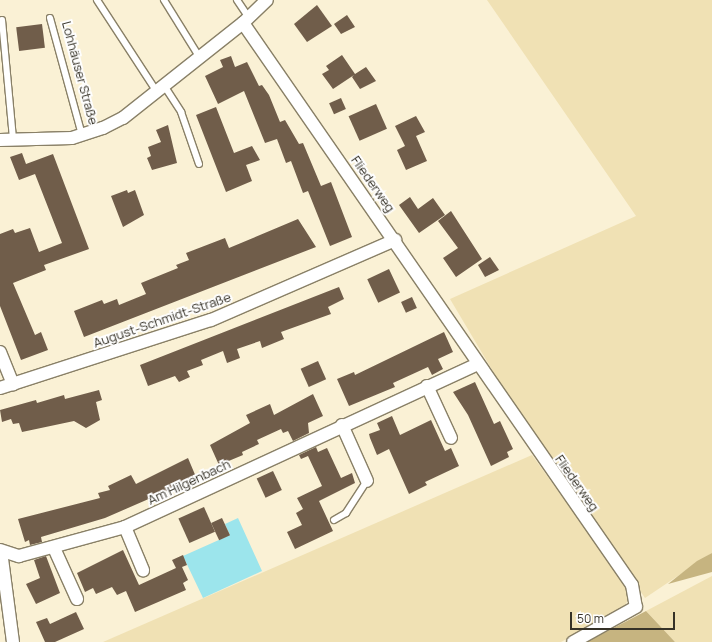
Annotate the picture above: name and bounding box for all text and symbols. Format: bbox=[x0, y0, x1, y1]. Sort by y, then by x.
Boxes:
street label: Lohhäuser Straße bbox=[59, 19, 101, 127]
street label: Fliederweg bbox=[348, 153, 398, 215]
street label: August-Schmidt-Straße bbox=[91, 289, 233, 351]
street label: Fliederweg bbox=[552, 452, 602, 514]
street label: Am Hilgenbach bbox=[145, 456, 233, 508]
scale bar bbox=[572, 604, 677, 630]
text: 50 m bbox=[577, 610, 604, 627]

